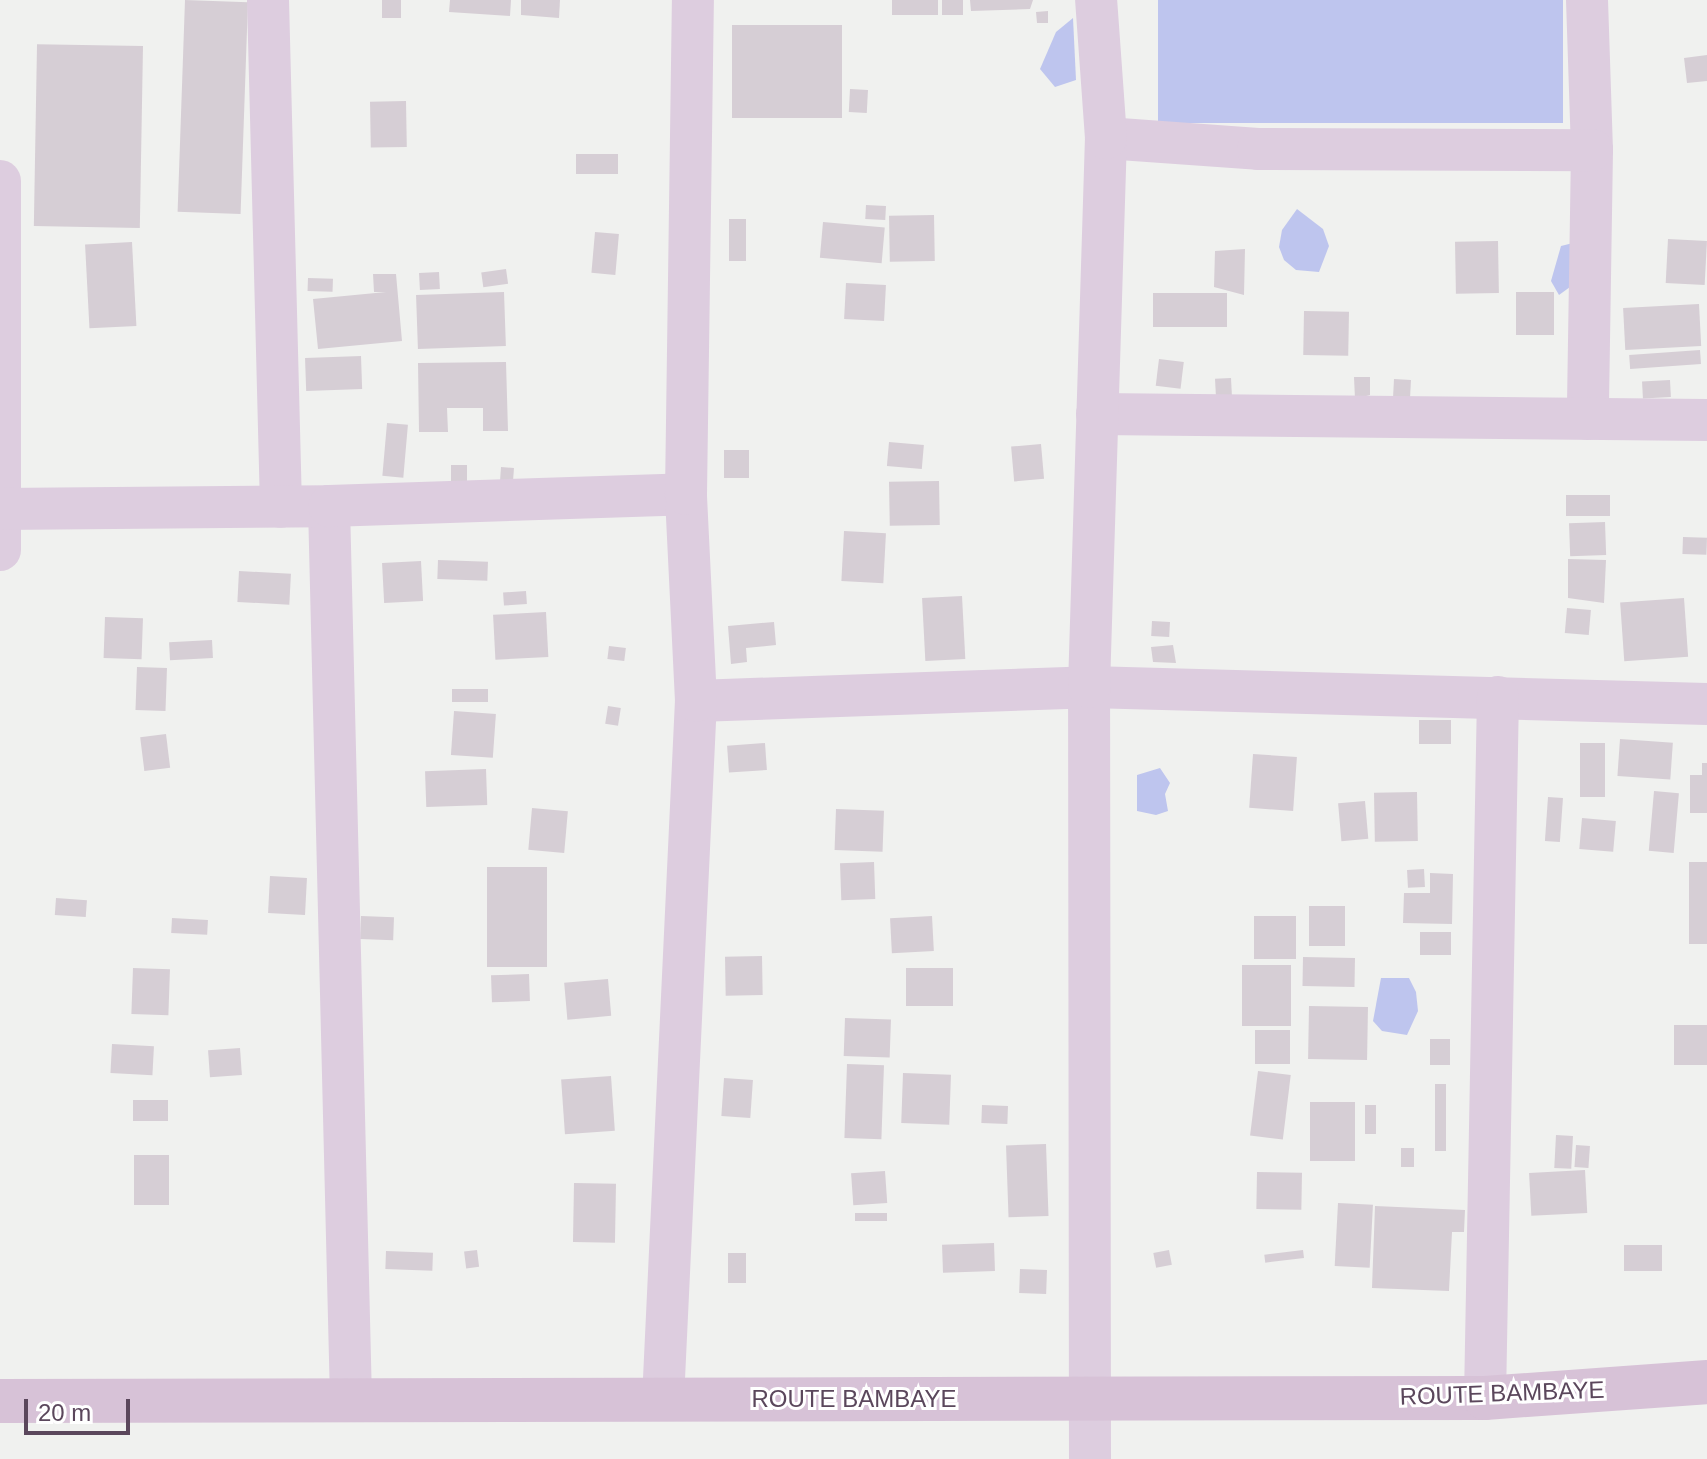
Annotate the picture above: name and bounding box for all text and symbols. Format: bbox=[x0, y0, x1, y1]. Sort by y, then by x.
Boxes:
street label: ROUTE BAMBAYE bbox=[1399, 1375, 1605, 1411]
scale bar bbox=[28, 1383, 134, 1433]
street label: ROUTE BAMBAYE bbox=[752, 1385, 956, 1413]
text: 20 m bbox=[38, 1399, 91, 1426]

